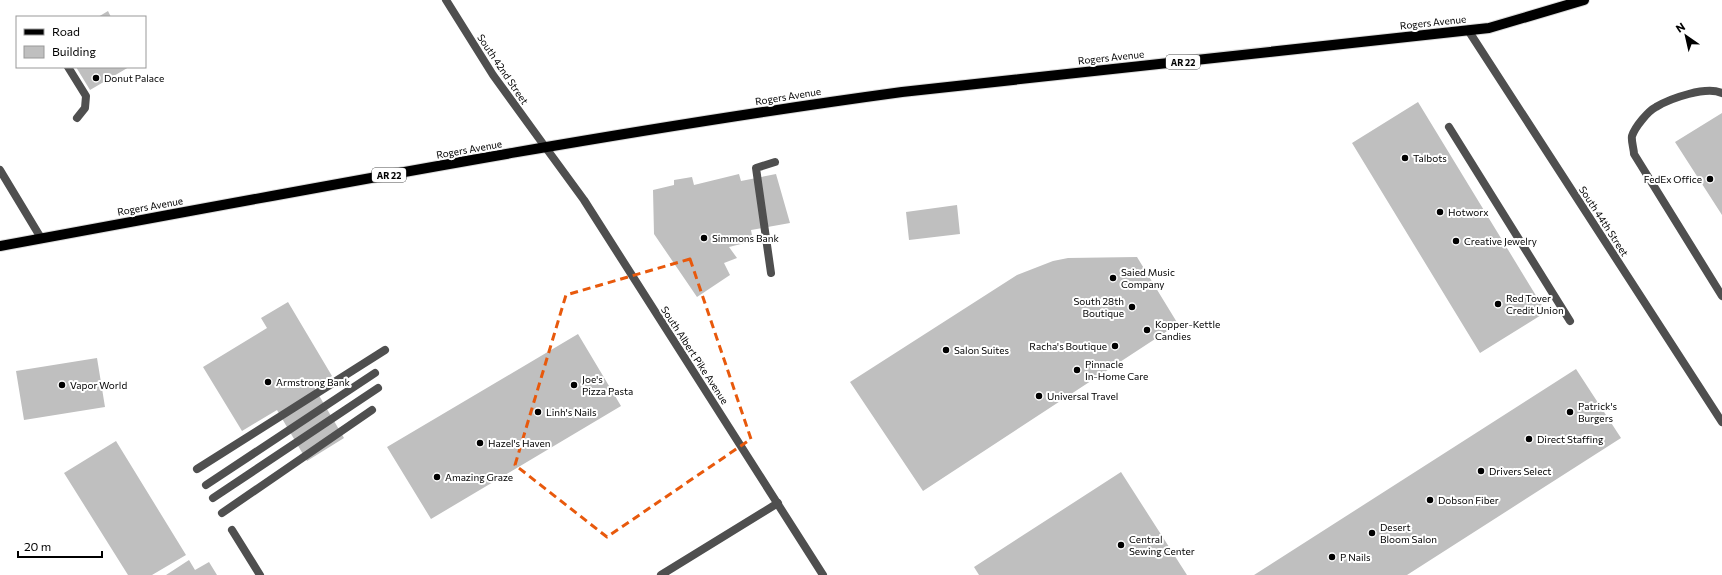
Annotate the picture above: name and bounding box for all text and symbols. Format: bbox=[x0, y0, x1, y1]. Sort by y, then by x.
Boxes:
street label: Rogers Avenue bbox=[1399, 13, 1467, 31]
legend bbox=[16, 16, 146, 68]
north arrow bbox=[1666, 16, 1706, 56]
text: N bbox=[1673, 20, 1687, 35]
text: Road bbox=[52, 24, 80, 38]
street label: South 42nd Street bbox=[475, 32, 531, 106]
text: Building bbox=[52, 44, 96, 58]
street label: Rogers Avenue bbox=[1077, 48, 1145, 66]
road number: AR 22 bbox=[1166, 55, 1200, 69]
place label: Donut Palace bbox=[104, 72, 164, 84]
marker: Donut Palace bbox=[91, 73, 101, 83]
street label: Rogers Avenue bbox=[754, 85, 822, 107]
street label: Rogers Avenue bbox=[435, 137, 503, 161]
place label: Talbots bbox=[1413, 152, 1447, 164]
marker: Talbots bbox=[1400, 153, 1410, 163]
road number: AR 22 bbox=[372, 168, 406, 182]
place label: FedEx Office bbox=[1644, 173, 1702, 185]
marker: FedEx Office bbox=[1705, 174, 1715, 184]
street label: South 44th Street bbox=[1577, 184, 1631, 258]
street label: Rogers Avenue bbox=[116, 194, 184, 218]
place label: Hotworx bbox=[1448, 206, 1489, 218]
marker: Hotworx bbox=[1435, 207, 1445, 217]
place label: Simmons Bank bbox=[712, 232, 779, 244]
marker: Simmons Bank bbox=[699, 233, 709, 243]
place label: Creative Jewelry bbox=[1464, 235, 1537, 247]
marker: Creative Jewelry bbox=[1451, 236, 1461, 246]
place label: Saied Music Company bbox=[1121, 266, 1175, 290]
marker: Saied Music Company bbox=[1108, 273, 1118, 283]
place label: Red Tover Credit Union bbox=[1506, 292, 1564, 316]
place label: South 28th Boutique bbox=[1073, 295, 1124, 319]
marker: Red Tover Credit Union bbox=[1493, 299, 1503, 309]
marker: South 28th Boutique bbox=[1127, 302, 1137, 312]
street label: South Albert Pike Avenue bbox=[659, 304, 731, 406]
place label: Kopper-Kettle Candies bbox=[1155, 318, 1220, 342]
marker: Kopper-Kettle Candies bbox=[1142, 325, 1152, 335]
place label: Racha's Boutique bbox=[1029, 340, 1107, 352]
marker: Racha's Boutique bbox=[1110, 341, 1120, 351]
place label: Salon Suites bbox=[954, 344, 1010, 356]
marker: Salon Suites bbox=[941, 345, 951, 355]
place label: Pinnacle In-Home Care bbox=[1085, 358, 1148, 382]
marker: Pinnacle In-Home Care bbox=[1072, 365, 1082, 375]
place label: Joe's Pizza Pasta bbox=[582, 373, 633, 397]
place label: Armstrong Bank bbox=[276, 376, 351, 388]
marker: Armstrong Bank bbox=[263, 377, 273, 387]
place label: Vapor World bbox=[70, 379, 127, 391]
marker: Vapor World bbox=[57, 380, 67, 390]
marker: Joe's Pizza Pasta bbox=[569, 380, 579, 390]
place label: Universal Travel bbox=[1047, 390, 1118, 402]
marker: Universal Travel bbox=[1034, 391, 1044, 401]
place label: Patrick's Burgers bbox=[1578, 400, 1618, 424]
place label: Linh's Nails bbox=[546, 406, 597, 418]
marker: Linh's Nails bbox=[533, 407, 543, 417]
marker: Patrick's Burgers bbox=[1565, 407, 1575, 417]
place label: Direct Staffing bbox=[1537, 433, 1604, 445]
marker: Direct Staffing bbox=[1524, 434, 1534, 444]
place label: Hazel's Haven bbox=[488, 437, 551, 449]
marker: Hazel's Haven bbox=[475, 438, 485, 448]
place label: Drivers Select bbox=[1489, 465, 1551, 477]
marker: Drivers Select bbox=[1476, 466, 1486, 476]
place label: Amazing Graze bbox=[445, 471, 513, 483]
marker: Amazing Graze bbox=[432, 472, 442, 482]
place label: Dobson Fiber bbox=[1438, 494, 1499, 506]
marker: Dobson Fiber bbox=[1425, 495, 1435, 505]
place label: Desert Bloom Salon bbox=[1380, 521, 1437, 545]
marker: Desert Bloom Salon bbox=[1367, 528, 1377, 538]
scale bar bbox=[18, 533, 102, 559]
place label: Central Sewing Center bbox=[1129, 533, 1195, 557]
text: 20 m bbox=[24, 539, 51, 553]
marker: Central Sewing Center bbox=[1116, 540, 1126, 550]
place label: P Nails bbox=[1340, 551, 1371, 563]
marker: P Nails bbox=[1327, 552, 1337, 562]

